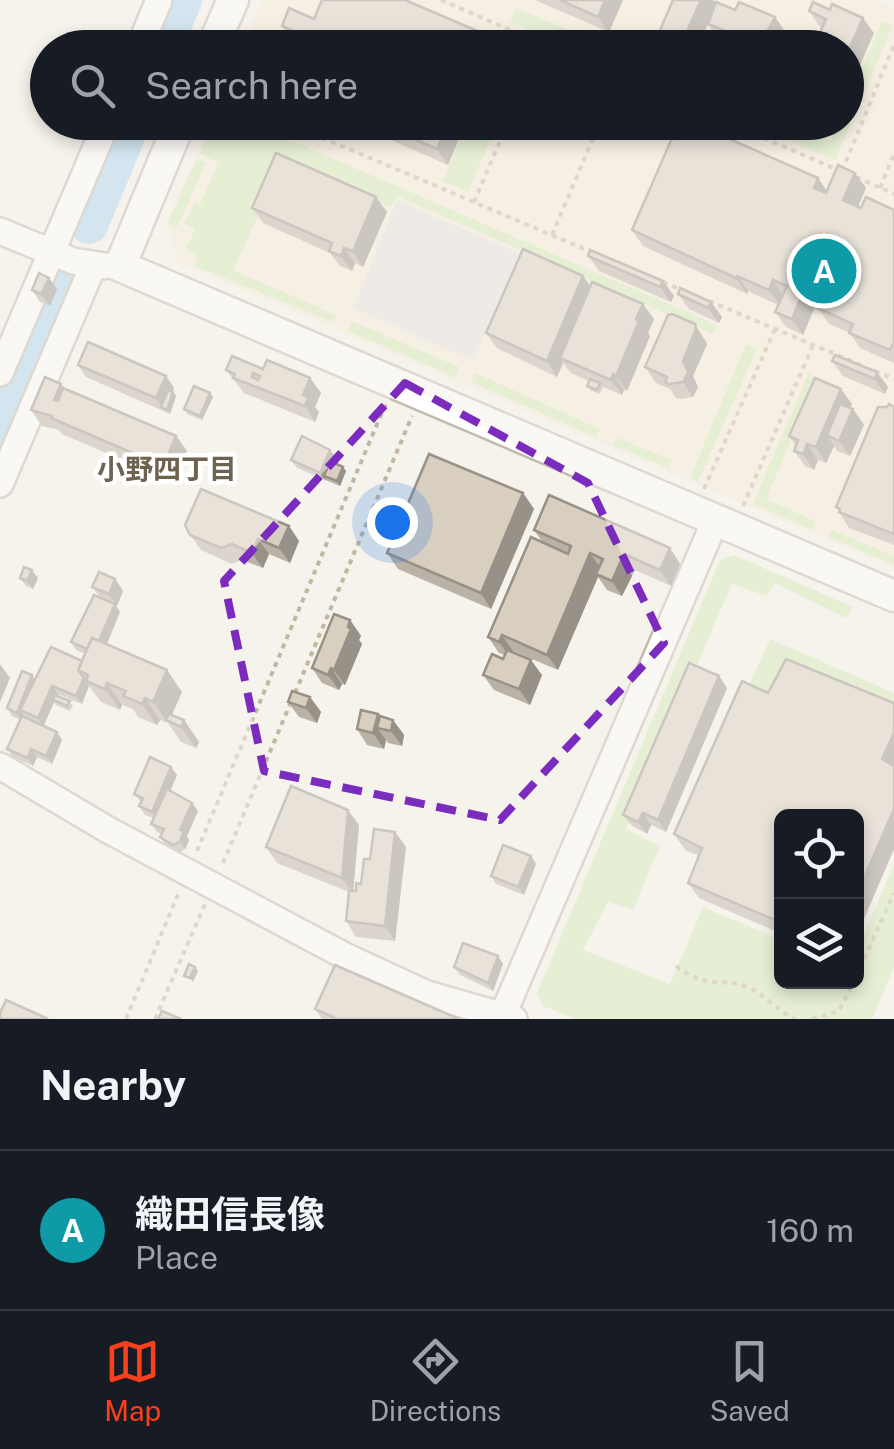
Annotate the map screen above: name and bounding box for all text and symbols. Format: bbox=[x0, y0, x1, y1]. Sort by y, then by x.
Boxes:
search box bbox=[30, 30, 864, 140]
icon: search bbox=[65, 58, 120, 113]
text: Search here bbox=[145, 63, 358, 108]
pin: A bbox=[792, 234, 856, 308]
district label: 小野四丁目 bbox=[97, 452, 237, 485]
your location bbox=[367, 497, 418, 548]
map controls bbox=[774, 809, 864, 989]
button: locate bbox=[774, 809, 864, 899]
button: layers bbox=[774, 899, 864, 989]
text: Nearby bbox=[40, 1060, 186, 1109]
text: 織田信長像 bbox=[135, 1192, 325, 1237]
text: A bbox=[61, 1212, 84, 1249]
text: 160 m bbox=[766, 1212, 854, 1249]
text: Place bbox=[135, 1239, 218, 1276]
tab: Map bbox=[104, 1334, 161, 1427]
tab: Directions bbox=[370, 1334, 501, 1427]
tab: Saved bbox=[710, 1334, 790, 1427]

